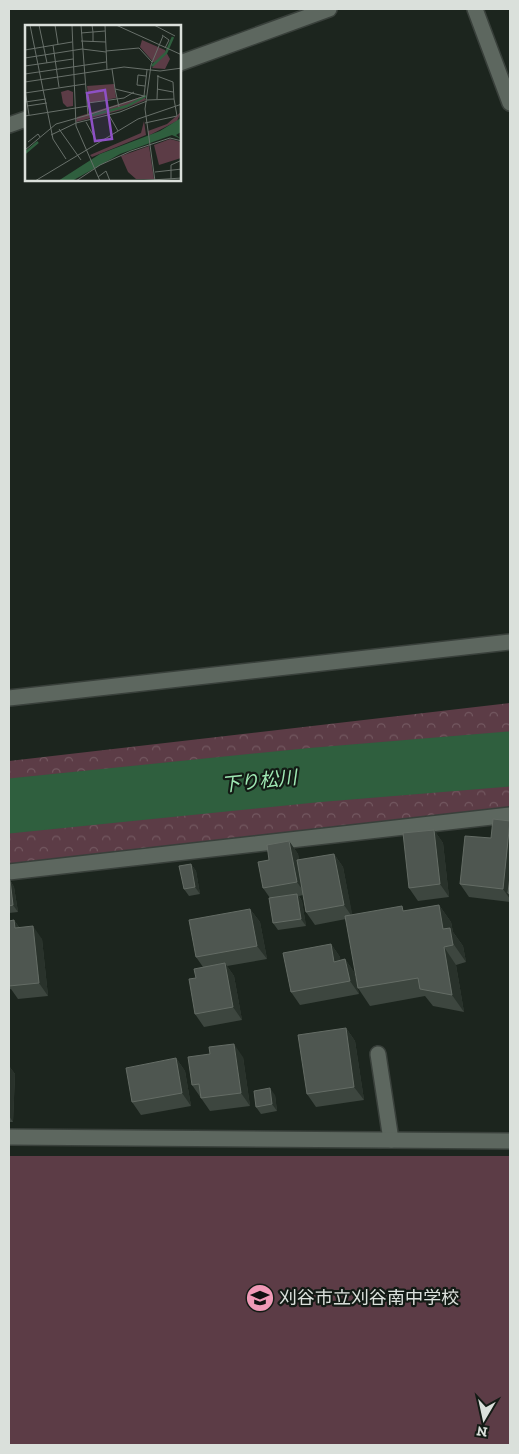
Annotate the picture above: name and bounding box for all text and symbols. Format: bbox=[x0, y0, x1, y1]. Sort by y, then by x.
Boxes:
inset map bbox=[25, 25, 181, 181]
water label: 下り松川 bbox=[220, 765, 300, 796]
school or university icon: 刈谷市立刈谷南中学校 bbox=[245, 1283, 275, 1313]
place label: 刈谷市立刈谷南中学校 bbox=[279, 1287, 459, 1309]
north arrow bbox=[459, 1394, 509, 1444]
text: N bbox=[475, 1422, 489, 1441]

